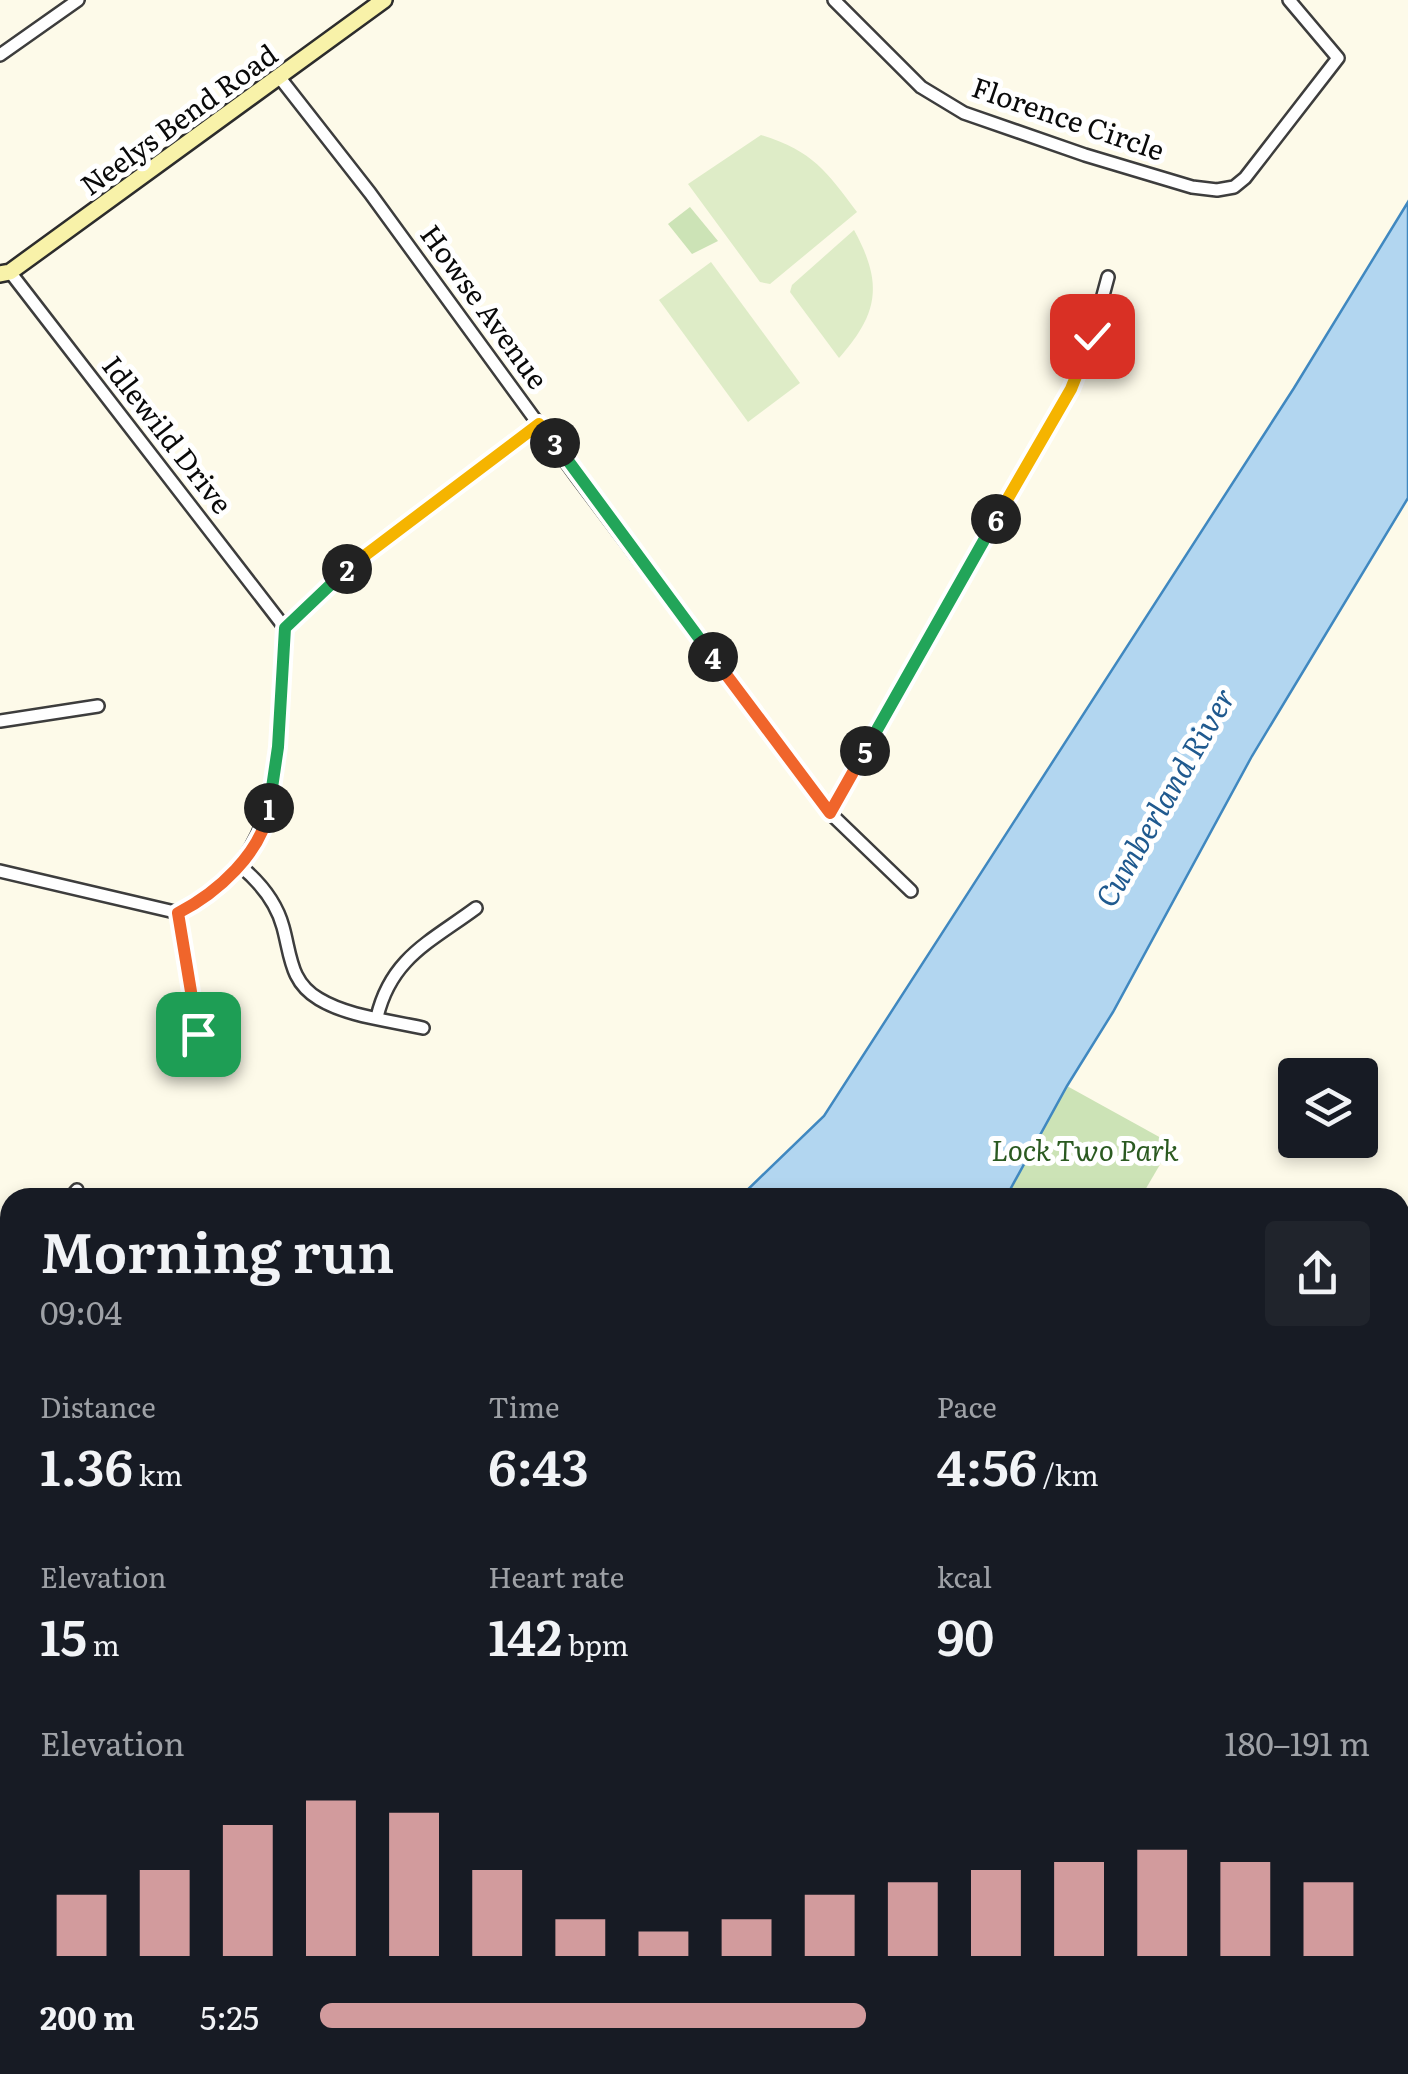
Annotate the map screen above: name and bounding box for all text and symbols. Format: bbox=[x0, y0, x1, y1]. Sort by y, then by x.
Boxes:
street label: Neelys Bend Road bbox=[71, 32, 285, 204]
street label: Florence Circle bbox=[967, 65, 1170, 170]
street label: Howse Avenue bbox=[411, 215, 560, 397]
pin bbox=[1050, 294, 1135, 379]
icon: check bbox=[1065, 309, 1120, 364]
street label: Idlewild Drive bbox=[93, 346, 244, 522]
pin: 3 bbox=[530, 418, 580, 468]
text: 3 bbox=[547, 422, 563, 464]
pin: 6 bbox=[971, 494, 1021, 544]
text: 6 bbox=[988, 498, 1004, 540]
pin: 2 bbox=[322, 544, 372, 594]
text: 2 bbox=[339, 548, 355, 590]
pin: 4 bbox=[688, 632, 738, 682]
text: 4 bbox=[705, 636, 721, 678]
water label: Cumberland River bbox=[1083, 679, 1244, 914]
pin: 5 bbox=[840, 726, 890, 776]
text: 5 bbox=[857, 730, 873, 772]
pin: 1 bbox=[244, 783, 294, 833]
text: 1 bbox=[263, 787, 275, 829]
pin bbox=[156, 992, 241, 1077]
icon: arrive bbox=[171, 1007, 226, 1062]
map controls bbox=[1278, 1058, 1378, 1158]
button: layers bbox=[1278, 1058, 1378, 1158]
park label: Lock Two Park bbox=[991, 1128, 1179, 1170]
text: Morning run bbox=[40, 1208, 395, 1290]
button: share bbox=[1265, 1221, 1370, 1326]
text: 09:04 bbox=[40, 1287, 122, 1335]
text: Distance bbox=[40, 1385, 156, 1427]
text: Time bbox=[488, 1385, 560, 1427]
text: Pace bbox=[937, 1385, 997, 1427]
text: 1.36 bbox=[40, 1427, 133, 1501]
text: 6:43 bbox=[488, 1427, 589, 1501]
text: 4:56 bbox=[937, 1427, 1037, 1501]
text: km bbox=[133, 1453, 183, 1495]
text: /km bbox=[1037, 1453, 1099, 1495]
text: Elevation bbox=[40, 1555, 167, 1597]
text: Heart rate bbox=[488, 1555, 624, 1597]
text: kcal bbox=[937, 1555, 992, 1597]
text: 15 bbox=[40, 1597, 87, 1671]
text: 142 bbox=[488, 1597, 562, 1671]
text: 90 bbox=[937, 1597, 994, 1671]
text: m bbox=[87, 1623, 120, 1665]
text: bpm bbox=[562, 1623, 629, 1665]
text: Elevation bbox=[40, 1718, 185, 1766]
text: 180–191 m bbox=[1225, 1718, 1370, 1766]
text: 200 m bbox=[40, 1992, 135, 2040]
text: 5:25 bbox=[200, 1992, 259, 2040]

